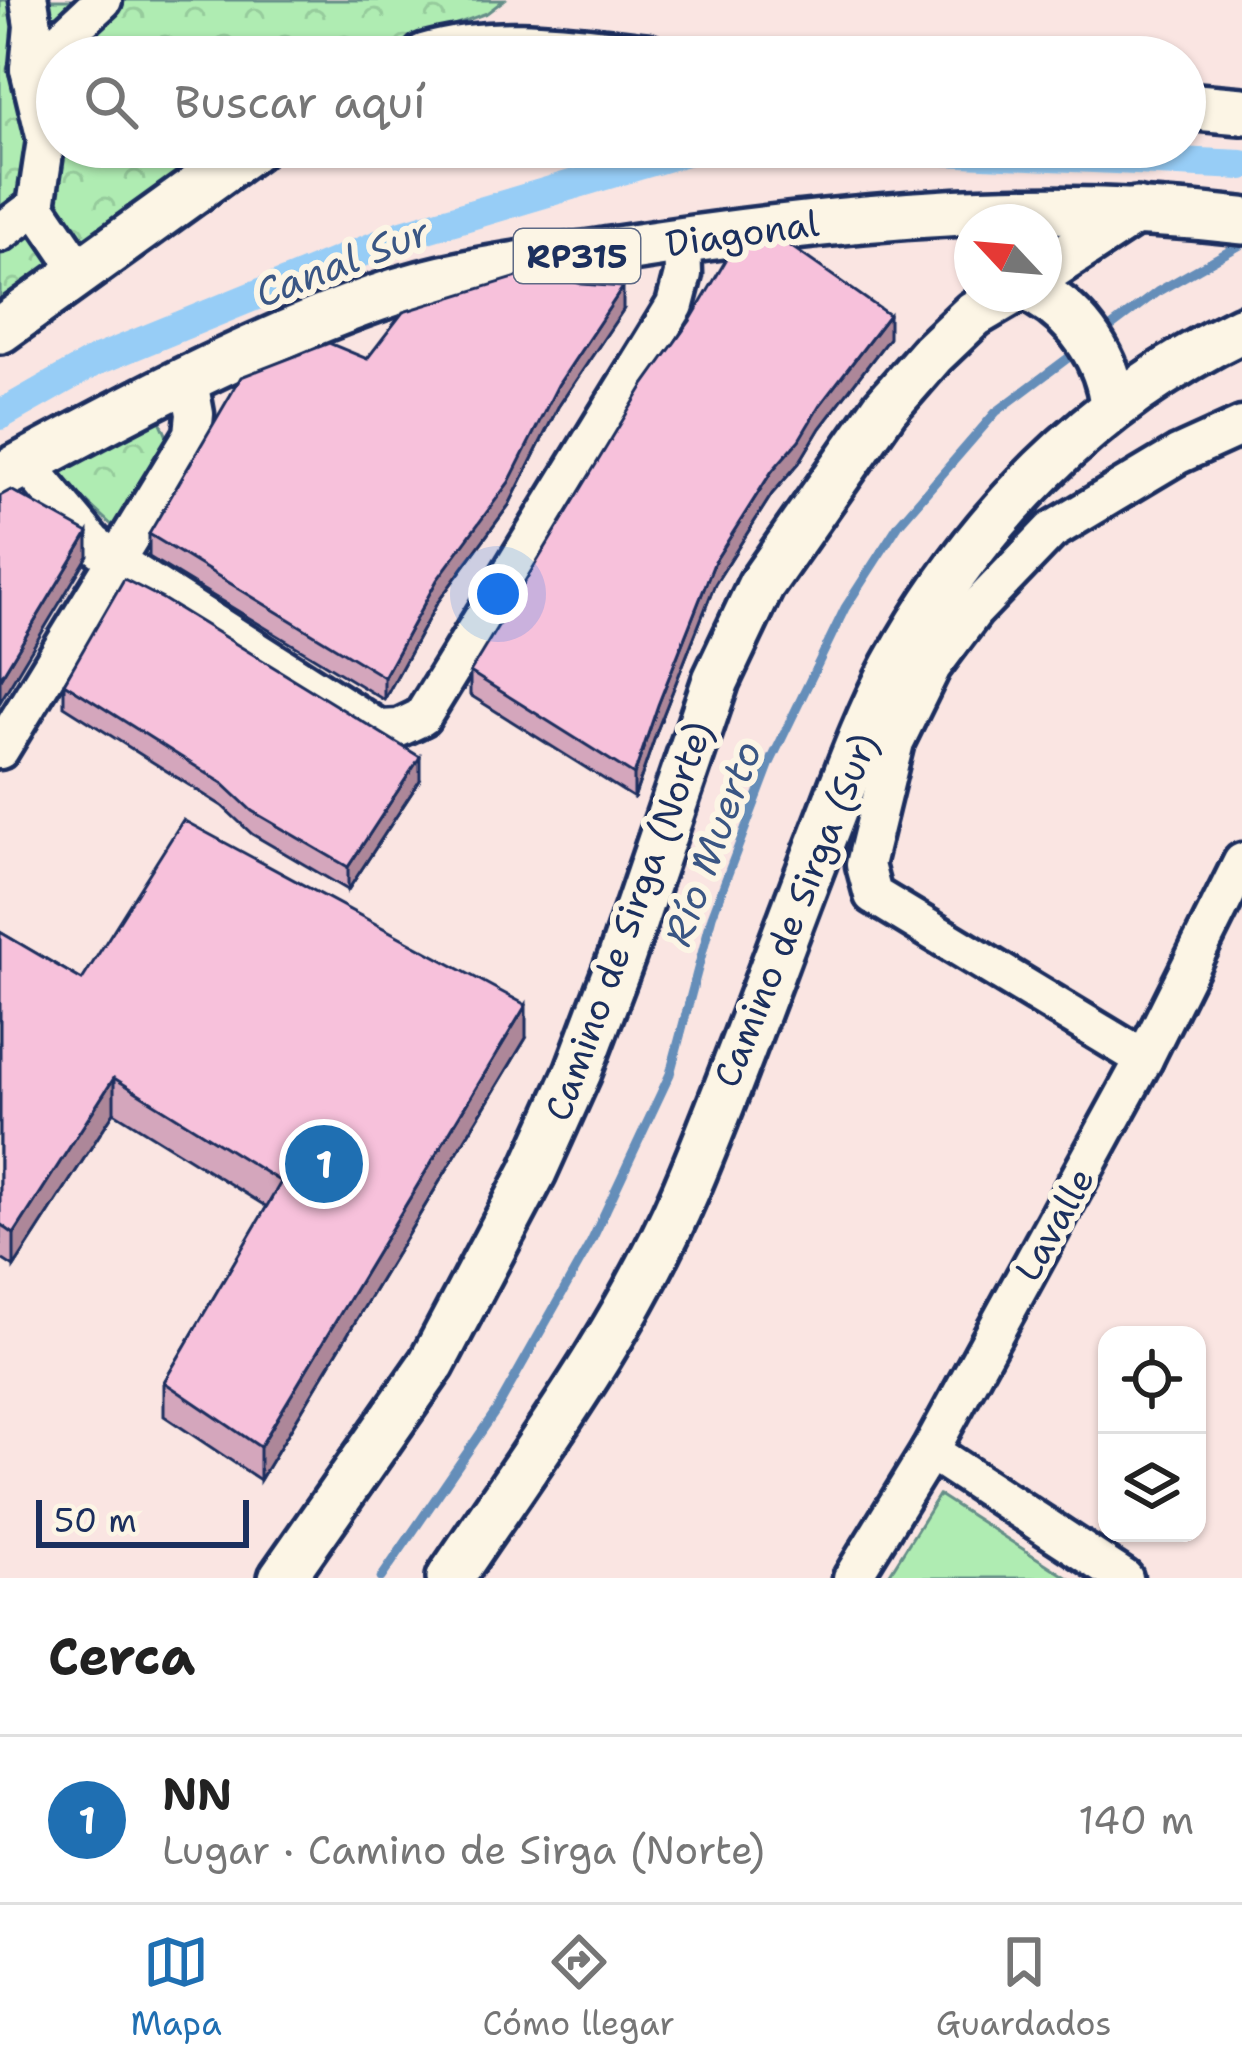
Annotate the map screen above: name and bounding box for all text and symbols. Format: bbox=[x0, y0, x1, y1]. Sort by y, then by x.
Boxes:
search box bbox=[36, 36, 1206, 168]
icon: search bbox=[78, 69, 144, 135]
text: Buscar aquí bbox=[174, 72, 426, 132]
street label: Diagonal bbox=[662, 198, 822, 268]
north arrow bbox=[954, 204, 1062, 312]
water label: Canal Sur bbox=[247, 205, 437, 319]
road number: RP315 bbox=[514, 229, 640, 283]
your location bbox=[468, 564, 528, 624]
street label: Camino de Sirga (Norte) bbox=[533, 715, 724, 1128]
street label: Camino de Sirga (Sur) bbox=[702, 726, 889, 1094]
water label: Río Muerto bbox=[651, 733, 773, 953]
pin: 1 bbox=[285, 1119, 363, 1209]
street label: Lavalle bbox=[1003, 1159, 1106, 1290]
map controls bbox=[1098, 1326, 1206, 1542]
button: locate bbox=[1098, 1326, 1206, 1434]
button: layers bbox=[1098, 1434, 1206, 1542]
scale bar bbox=[36, 1494, 249, 1547]
text: 50 m bbox=[54, 1498, 137, 1543]
text: Cerca bbox=[48, 1622, 195, 1690]
text: NN bbox=[162, 1764, 232, 1824]
text: 1 bbox=[78, 1794, 96, 1846]
text: 140 m bbox=[1078, 1794, 1194, 1846]
text: Lugar · Camino de Sirga (Norte) bbox=[162, 1824, 765, 1876]
tab: Mapa bbox=[130, 1929, 222, 2046]
tab: Cómo llegar bbox=[483, 1929, 675, 2046]
tab: Guardados bbox=[936, 1929, 1112, 2046]

